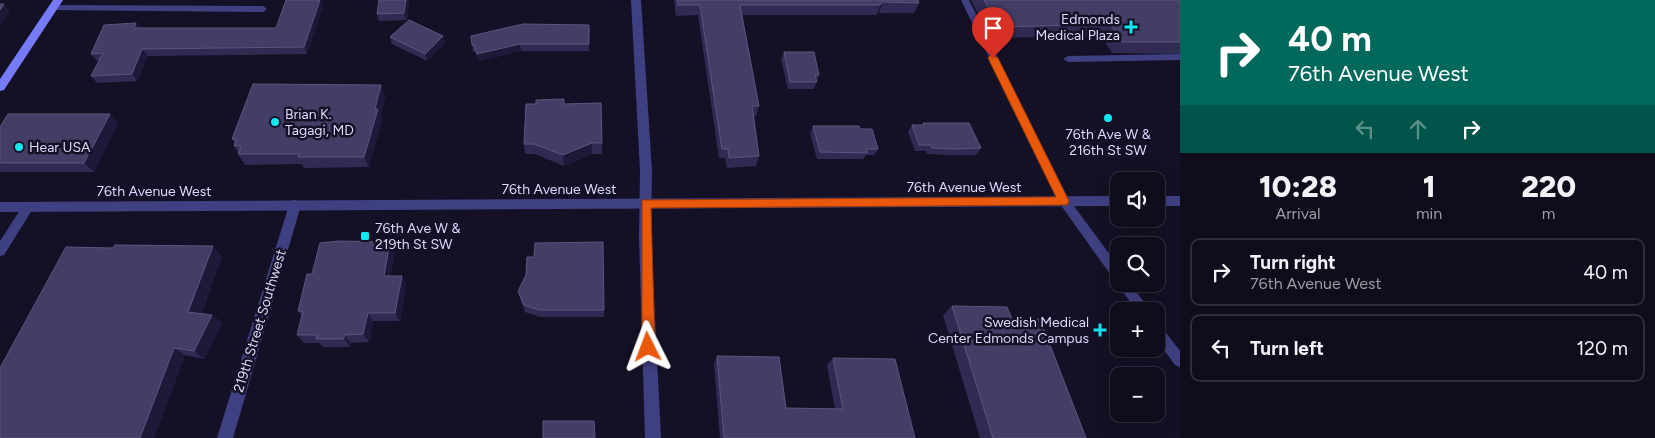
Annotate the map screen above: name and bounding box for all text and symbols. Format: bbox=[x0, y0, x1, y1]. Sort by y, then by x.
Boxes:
pin bbox=[972, 7, 1014, 58]
place label: Edmonds Medical Plaza bbox=[1035, 11, 1120, 44]
icon: arrive bbox=[979, 14, 1007, 42]
text: 40 m bbox=[1288, 18, 1372, 60]
marker: Edmonds Medical Plaza bbox=[1124, 20, 1138, 34]
icon: right bbox=[1205, 20, 1270, 85]
text: 76th Avenue West bbox=[1288, 60, 1469, 87]
place label: Brian K. Tagagi, MD bbox=[285, 106, 354, 139]
marker: 76th Ave W & 216th St SW bbox=[1102, 112, 1114, 124]
icon: left bbox=[1351, 115, 1379, 143]
icon: ahead bbox=[1404, 115, 1432, 143]
icon: right bbox=[1457, 115, 1485, 143]
marker: Brian K. Tagagi, MD bbox=[269, 116, 281, 128]
place label: 76th Ave W & 216th St SW bbox=[1065, 126, 1151, 159]
place label: Hear USA bbox=[29, 139, 91, 156]
marker: Hear USA bbox=[13, 141, 25, 153]
text: 10:28 bbox=[1259, 168, 1337, 205]
text: 1 bbox=[1423, 168, 1435, 205]
text: 220 bbox=[1521, 168, 1576, 205]
map controls bbox=[1110, 172, 1165, 422]
button: sound bbox=[1110, 172, 1165, 227]
street label: 76th Avenue West bbox=[906, 179, 1022, 196]
street label: 76th Avenue West bbox=[501, 181, 617, 198]
street label: 76th Avenue West bbox=[96, 183, 212, 200]
text: Arrival bbox=[1275, 204, 1321, 223]
text: min bbox=[1416, 204, 1442, 223]
text: m bbox=[1542, 204, 1555, 223]
place label: 76th Ave W & 219th St SW bbox=[375, 220, 460, 253]
marker: 76th Ave W & 219th St SW bbox=[359, 230, 371, 242]
button: search bbox=[1110, 237, 1165, 292]
street label: 219th Street Southwest bbox=[230, 247, 290, 395]
text: Turn right bbox=[1250, 251, 1336, 274]
icon: right bbox=[1207, 258, 1235, 286]
text: 40 m bbox=[1583, 261, 1628, 284]
text: 76th Avenue West bbox=[1250, 274, 1382, 293]
button: + bbox=[1110, 302, 1165, 357]
place label: Swedish Medical Center Edmonds Campus bbox=[928, 314, 1089, 347]
position arrow bbox=[621, 320, 673, 372]
marker: Swedish Medical Center Edmonds Campus bbox=[1093, 323, 1107, 337]
icon: left bbox=[1207, 334, 1235, 362]
text: Turn left bbox=[1250, 337, 1324, 360]
text: 120 m bbox=[1576, 337, 1628, 360]
button: − bbox=[1110, 367, 1165, 422]

